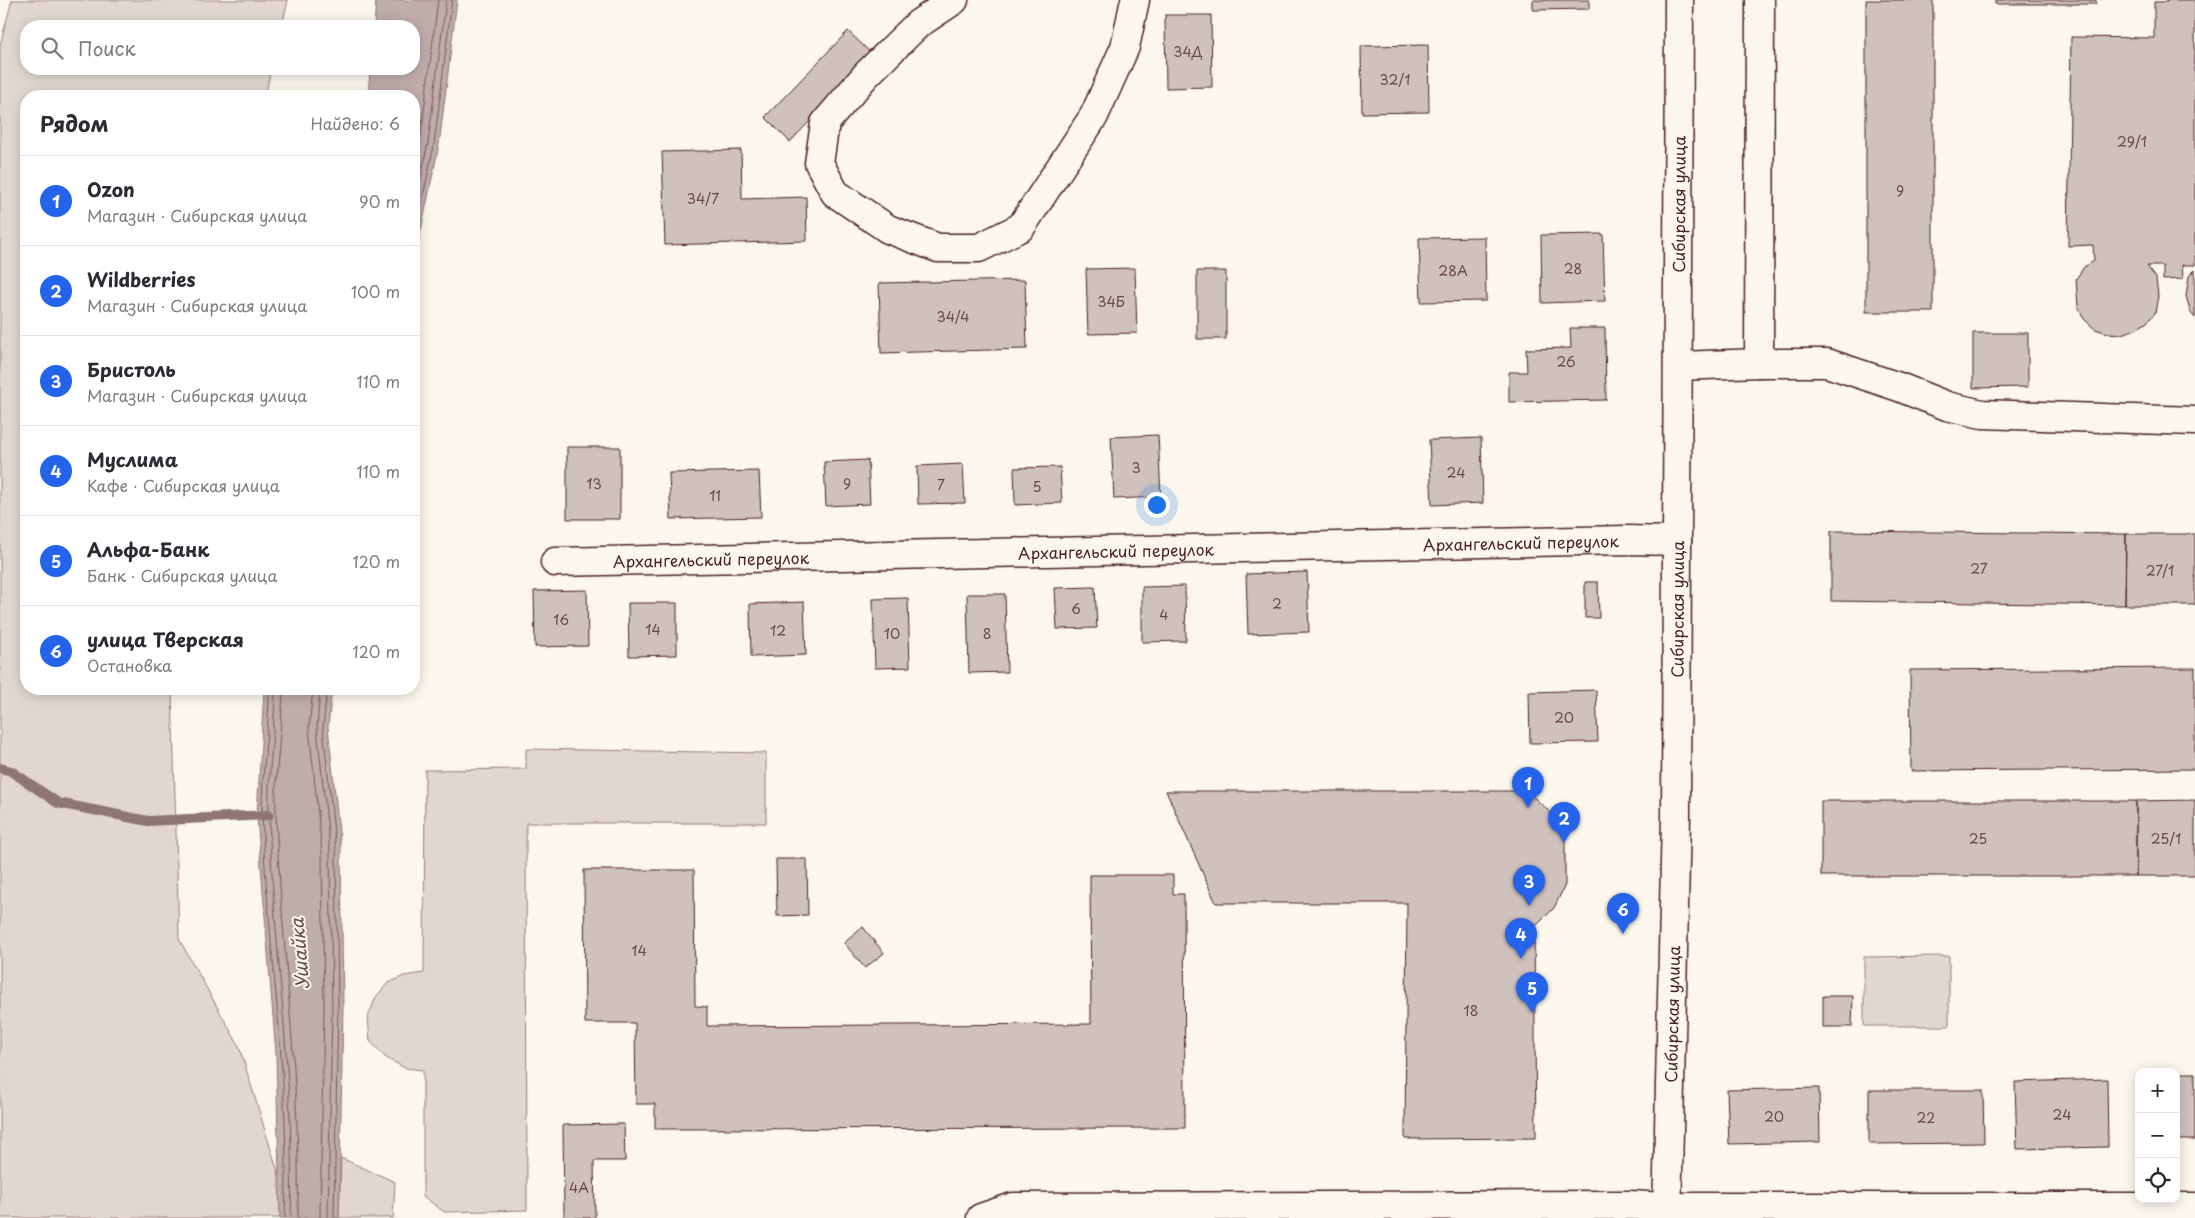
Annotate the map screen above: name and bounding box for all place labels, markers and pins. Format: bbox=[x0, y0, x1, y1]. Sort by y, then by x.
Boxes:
pin: 1 bbox=[1512, 767, 1544, 808]
pin: 2 bbox=[1548, 802, 1580, 843]
pin: 3 bbox=[1513, 865, 1545, 906]
pin: 6 bbox=[1607, 893, 1639, 934]
pin: 4 bbox=[1505, 918, 1537, 959]
pin: 5 bbox=[1516, 972, 1548, 1013]

